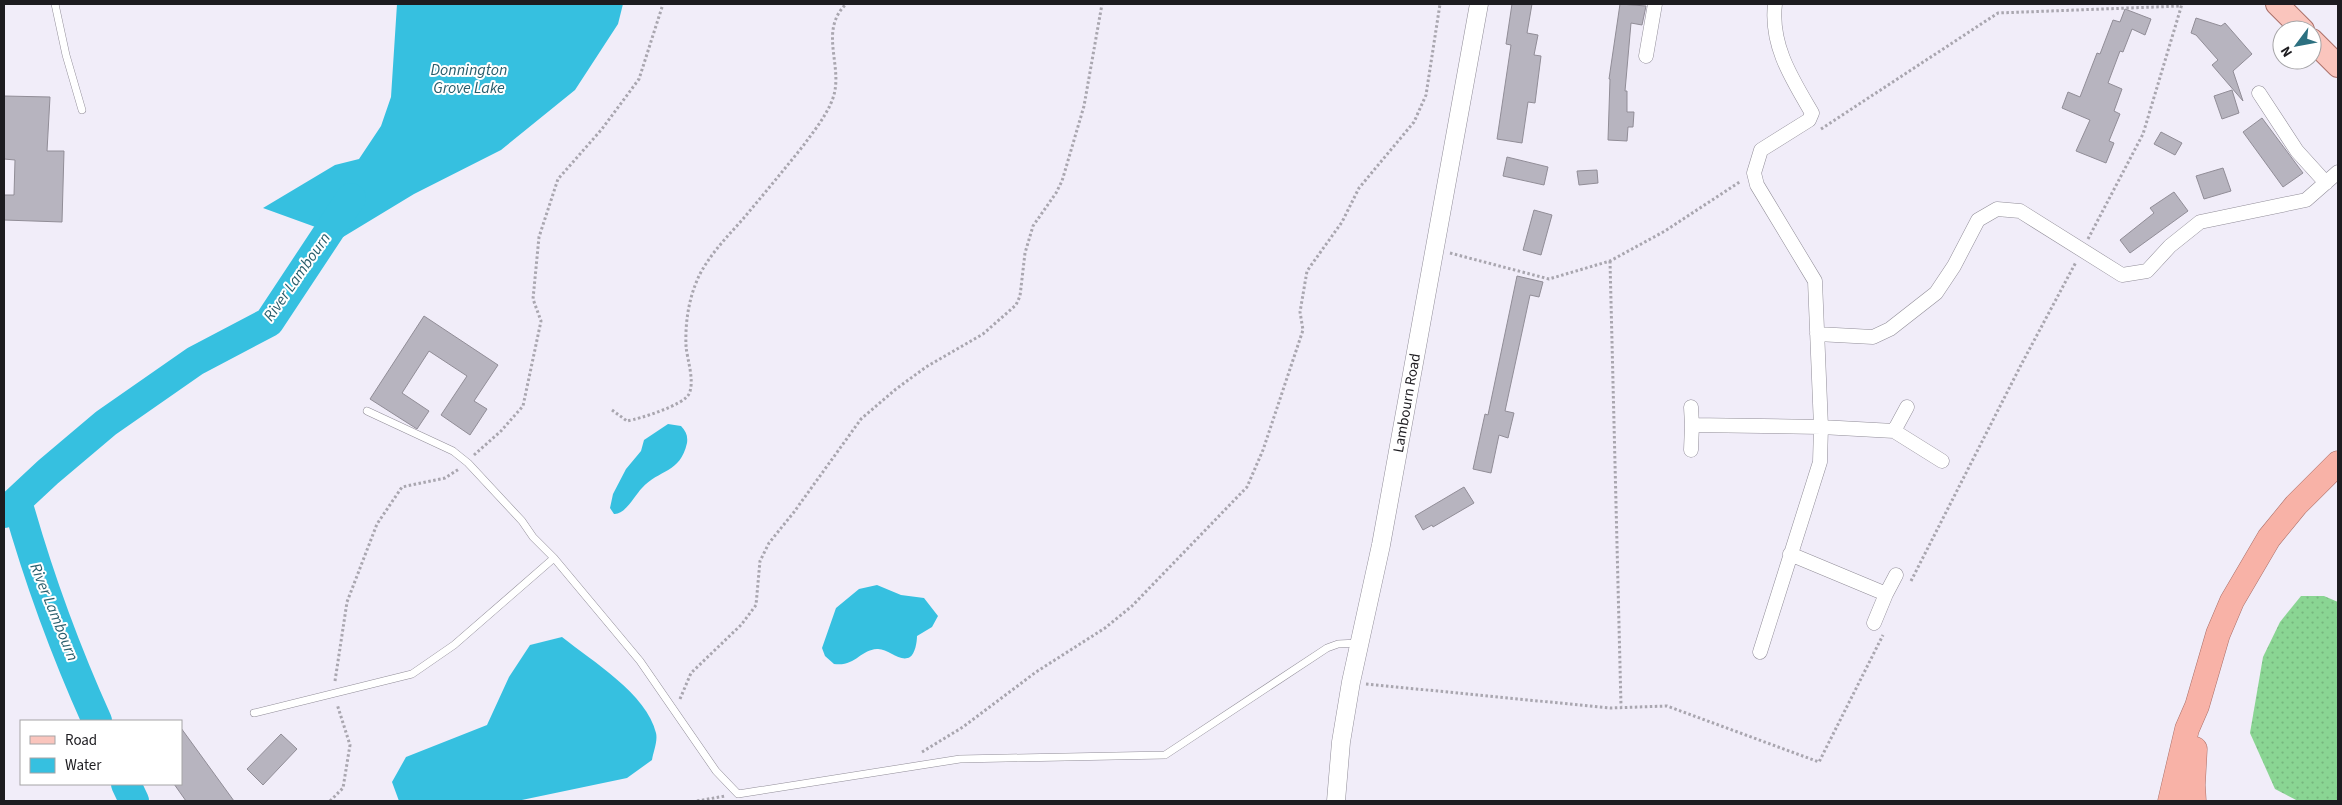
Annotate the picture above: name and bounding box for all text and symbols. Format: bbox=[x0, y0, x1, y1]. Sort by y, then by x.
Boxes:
north arrow bbox=[2272, 20, 2322, 70]
text: N bbox=[2276, 42, 2298, 61]
water label: Donnington Grove Lake bbox=[431, 59, 507, 99]
water label: River Lambourn bbox=[258, 228, 336, 326]
street label: Lambourn Road bbox=[1388, 352, 1426, 454]
water label: River Lambourn bbox=[24, 560, 84, 664]
legend bbox=[20, 720, 182, 785]
text: Road bbox=[65, 730, 97, 751]
text: Water bbox=[65, 755, 102, 776]

